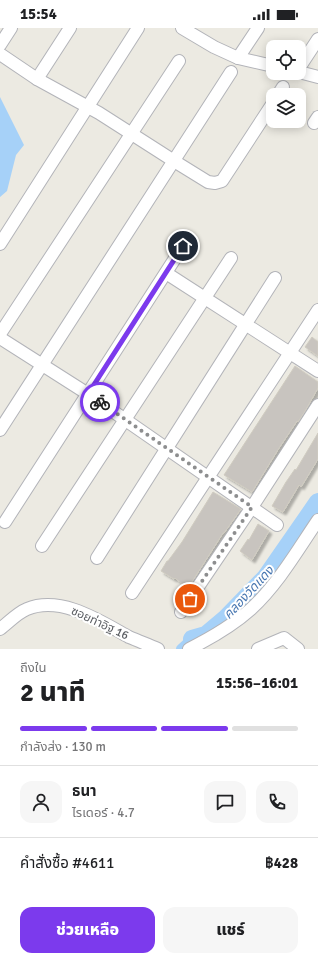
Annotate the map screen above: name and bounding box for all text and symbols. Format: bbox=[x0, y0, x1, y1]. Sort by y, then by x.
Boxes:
text: 15:54 bbox=[20, 5, 57, 23]
map controls bbox=[266, 40, 306, 128]
button: locate bbox=[266, 40, 306, 80]
button: layers bbox=[266, 88, 306, 128]
pin bbox=[166, 229, 200, 263]
icon: home bbox=[172, 235, 194, 257]
courier bbox=[80, 382, 120, 422]
icon: bike bbox=[89, 391, 111, 413]
water label: คลองวัดแดง bbox=[220, 562, 278, 622]
pin bbox=[173, 582, 207, 616]
icon: bag bbox=[179, 588, 201, 610]
street label: ซอยท่าอิฐ 16 bbox=[69, 604, 131, 643]
text: ถึงใน bbox=[20, 660, 46, 676]
text: 15:56–16:01 bbox=[216, 674, 298, 692]
text: 2 นาที bbox=[20, 677, 85, 709]
text: กำลังส่ง · 130 m bbox=[20, 739, 106, 755]
button: person bbox=[20, 781, 62, 823]
button: chat bbox=[204, 781, 246, 823]
button: phone bbox=[256, 781, 298, 823]
text: ธนา bbox=[72, 782, 97, 800]
text: ไรเดอร์ · 4.7 bbox=[72, 805, 135, 821]
text: คำสั่งซื้อ #4611 bbox=[20, 854, 114, 872]
text: ฿428 bbox=[265, 854, 298, 872]
button: ช่วยเหลือ bbox=[20, 907, 155, 953]
button: แชร์ bbox=[163, 907, 298, 953]

